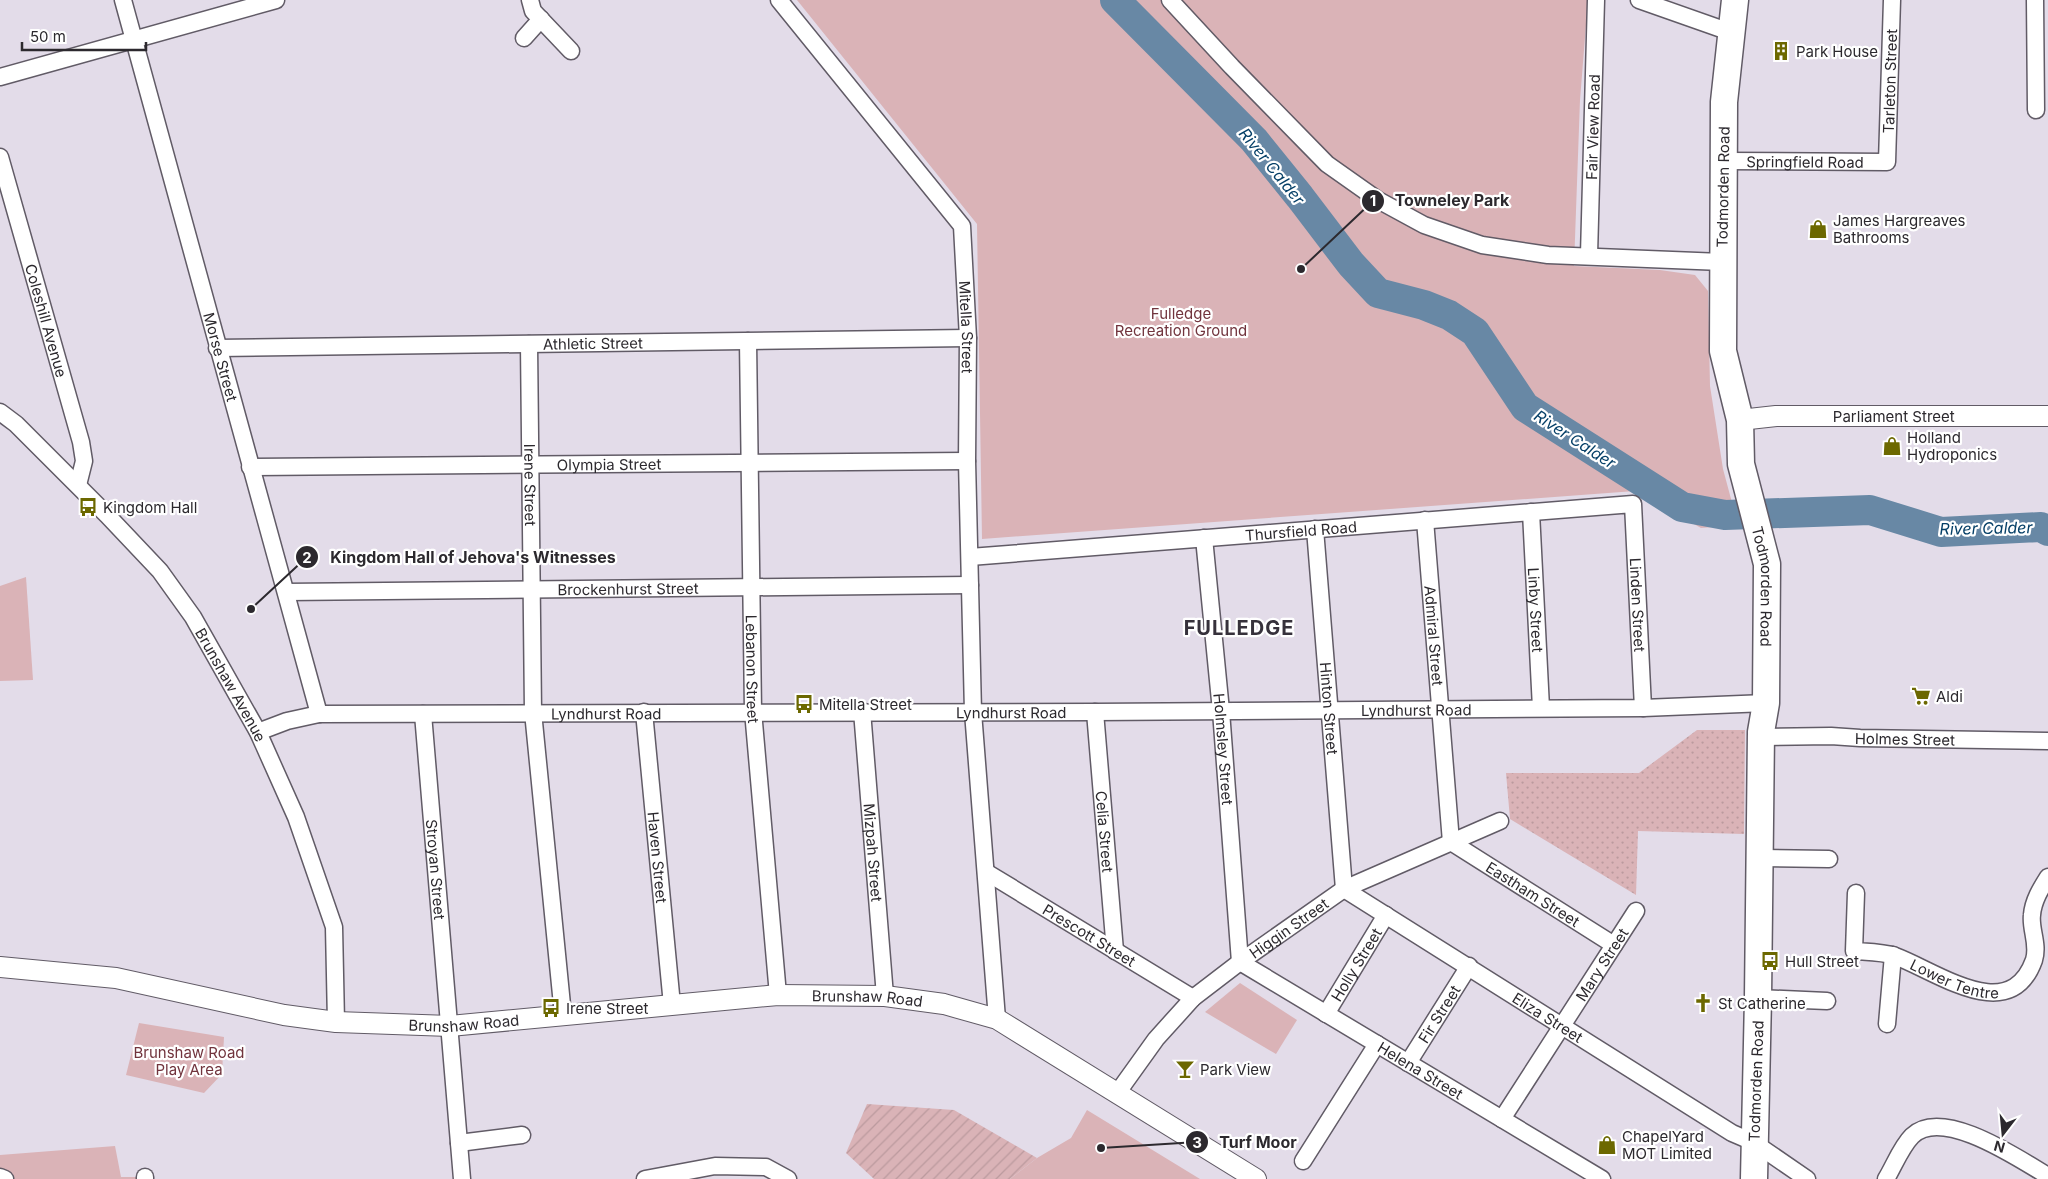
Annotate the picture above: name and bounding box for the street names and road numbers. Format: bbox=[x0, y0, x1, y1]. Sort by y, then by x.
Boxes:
street label: Tarleton Street bbox=[1878, 28, 1901, 134]
street label: Fair View Road bbox=[1582, 74, 1603, 180]
street label: Todmorden Road bbox=[1712, 126, 1734, 248]
street label: Springfield Road bbox=[1746, 152, 1864, 171]
street label: Coleshill Avenue bbox=[21, 262, 72, 379]
street label: Mitella Street bbox=[955, 280, 978, 374]
street label: Morse Street bbox=[200, 310, 242, 404]
street label: Athletic Street bbox=[543, 333, 643, 353]
street label: Parliament Street bbox=[1833, 407, 1955, 426]
street label: Irene Street bbox=[521, 444, 540, 526]
street label: Olympia Street bbox=[557, 454, 661, 474]
street label: Thursfield Road bbox=[1244, 517, 1358, 544]
street label: Todmorden Road bbox=[1748, 524, 1776, 647]
street label: Linden Street bbox=[1626, 557, 1650, 652]
street label: Linby Street bbox=[1524, 567, 1548, 653]
street label: Brockenhurst Street bbox=[557, 578, 699, 599]
street label: Admiral Street bbox=[1421, 585, 1448, 687]
street label: Lebanon Street bbox=[742, 615, 764, 724]
street label: Brunshaw Avenue bbox=[191, 624, 270, 744]
street label: Hinton Street bbox=[1316, 661, 1343, 756]
street label: Holmsley Street bbox=[1210, 692, 1238, 806]
street label: Lyndhurst Road bbox=[1361, 700, 1472, 720]
street label: Lyndhurst Road bbox=[956, 703, 1067, 722]
street label: Lyndhurst Road bbox=[551, 704, 662, 723]
street label: Holmes Street bbox=[1855, 728, 1955, 749]
street label: Celia Street bbox=[1092, 790, 1118, 873]
street label: Mizpah Street bbox=[860, 803, 887, 903]
street label: Haven Street bbox=[644, 811, 672, 904]
street label: Stroyan Street bbox=[422, 818, 450, 921]
street label: Eastham Street bbox=[1483, 857, 1583, 931]
street label: Higgin Street bbox=[1245, 894, 1332, 962]
street label: Prescott Street bbox=[1039, 899, 1139, 970]
street label: Holly Street bbox=[1327, 924, 1386, 1005]
street label: Mary Street bbox=[1571, 924, 1632, 1004]
street label: Lower Tentre bbox=[1907, 955, 1999, 1002]
street label: Fir Street bbox=[1414, 981, 1464, 1046]
street label: Brunshaw Road bbox=[812, 986, 924, 1011]
street label: Eliza Street bbox=[1509, 988, 1587, 1046]
street label: Brunshaw Road bbox=[408, 1010, 520, 1036]
street label: Todmorden Road bbox=[1744, 1020, 1768, 1142]
street label: Helena Street bbox=[1374, 1037, 1467, 1103]

